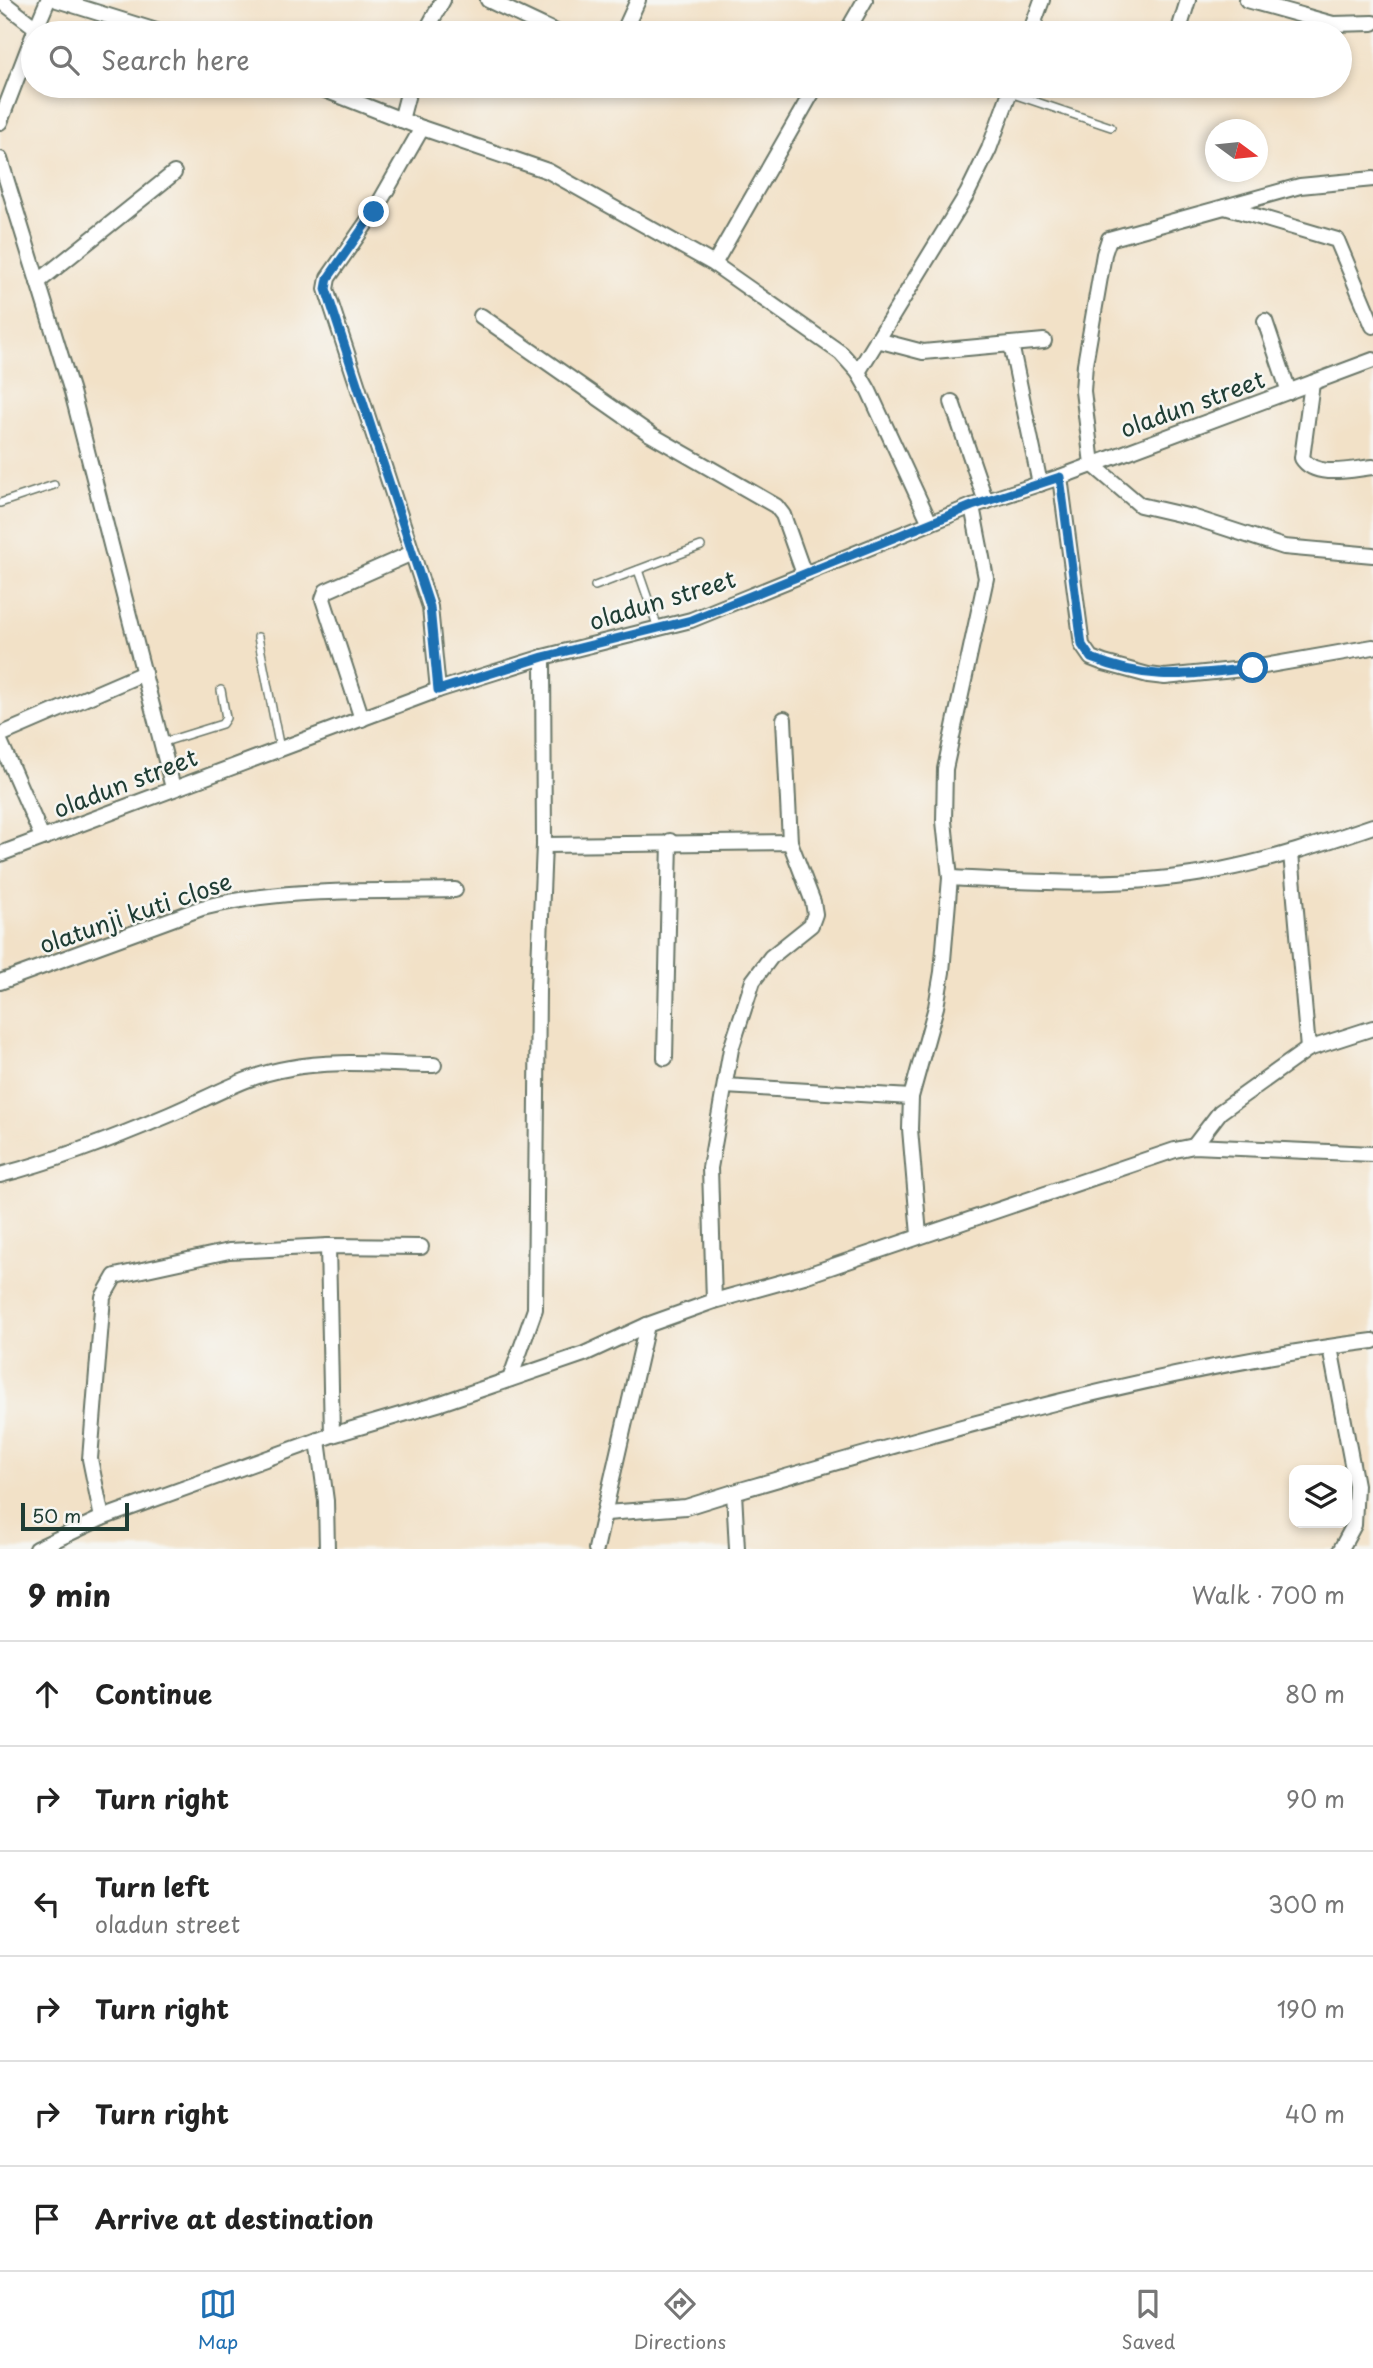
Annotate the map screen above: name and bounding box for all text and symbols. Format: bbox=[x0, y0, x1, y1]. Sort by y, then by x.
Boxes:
search box bbox=[21, 21, 1352, 98]
text: Search here bbox=[101, 40, 250, 79]
icon: search bbox=[45, 41, 83, 79]
north arrow bbox=[1205, 119, 1268, 182]
route end bbox=[358, 196, 389, 227]
street label: oladun street bbox=[1115, 360, 1270, 446]
street label: oladun street bbox=[584, 560, 740, 638]
route start bbox=[1237, 652, 1268, 683]
street label: oladun street bbox=[48, 738, 202, 826]
street label: olatunji kuti close bbox=[34, 862, 236, 962]
map controls bbox=[1289, 1465, 1352, 1528]
button: layers bbox=[1289, 1465, 1352, 1528]
scale bar bbox=[21, 1500, 130, 1532]
text: 50 m bbox=[32, 1501, 81, 1529]
text: 9 min bbox=[28, 1572, 111, 1617]
text: Walk · 700 m bbox=[1192, 1577, 1345, 1612]
text: Continue bbox=[95, 1674, 212, 1713]
icon: ahead bbox=[28, 1675, 66, 1713]
text: 80 m bbox=[1285, 1676, 1345, 1711]
text: Turn right bbox=[95, 1779, 229, 1818]
icon: right bbox=[28, 1780, 66, 1818]
text: 90 m bbox=[1286, 1781, 1345, 1816]
text: Turn left bbox=[95, 1867, 210, 1906]
icon: left bbox=[28, 1885, 66, 1923]
text: 300 m bbox=[1268, 1886, 1345, 1921]
text: oladun street bbox=[95, 1906, 240, 1941]
text: Turn right bbox=[95, 1989, 229, 2028]
icon: right bbox=[28, 1990, 66, 2028]
text: 190 m bbox=[1277, 1991, 1345, 2026]
text: Turn right bbox=[95, 2094, 229, 2133]
icon: right bbox=[28, 2095, 66, 2133]
text: 40 m bbox=[1285, 2096, 1345, 2131]
text: Arrive at destination bbox=[95, 2199, 374, 2238]
icon: arrive bbox=[28, 2200, 66, 2238]
tab: Map bbox=[198, 2285, 238, 2355]
tab: Directions bbox=[634, 2285, 726, 2355]
tab: Saved bbox=[1121, 2285, 1175, 2355]

